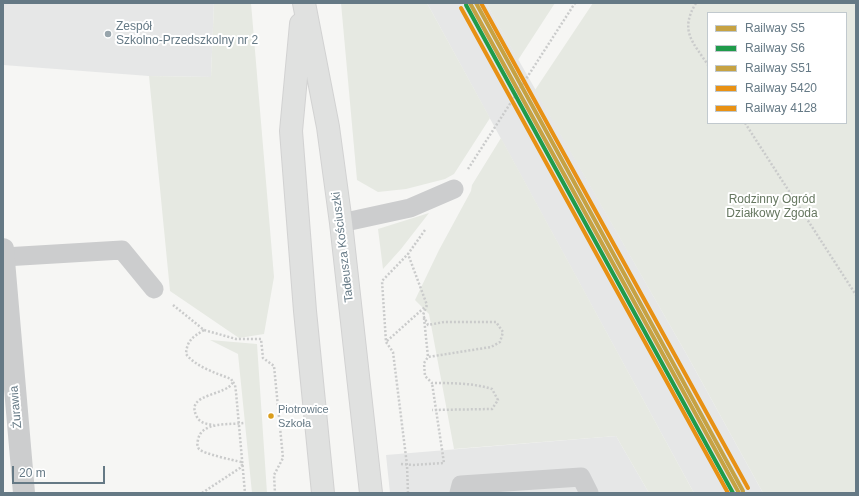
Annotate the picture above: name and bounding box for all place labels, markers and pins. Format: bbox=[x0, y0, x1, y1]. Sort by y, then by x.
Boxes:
place label: Zespół Szkolno-Przedszkolny nr 2 bbox=[116, 20, 258, 48]
marker: Zespół Szkolno-Przedszkolny nr 2 bbox=[103, 29, 113, 39]
place label: Piotrowice Szkoła bbox=[278, 403, 329, 429]
marker: Piotrowice Szkoła bbox=[266, 411, 276, 421]

